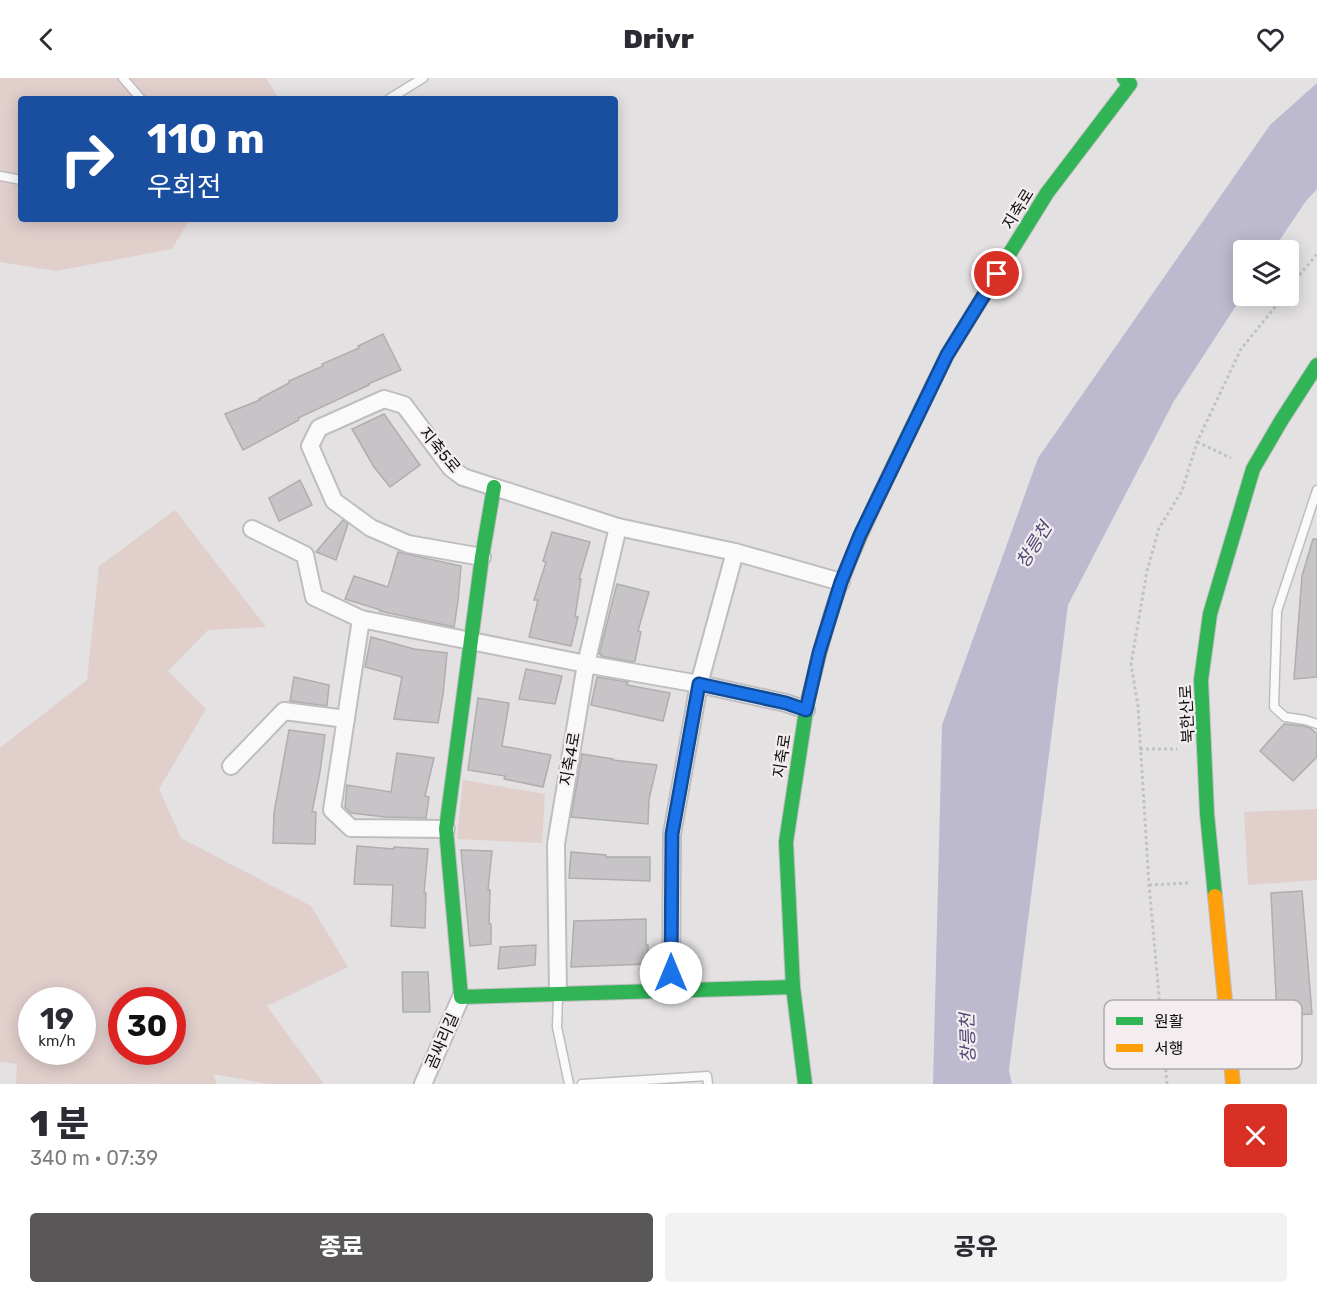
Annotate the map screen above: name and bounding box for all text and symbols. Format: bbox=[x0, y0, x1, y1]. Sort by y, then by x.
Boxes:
icon: back bbox=[30, 23, 63, 56]
text: Drivr bbox=[623, 23, 694, 55]
icon: heart bbox=[1254, 23, 1287, 56]
text: 110 m bbox=[147, 114, 265, 164]
icon: right bbox=[48, 120, 126, 198]
text: 우회전 bbox=[147, 171, 222, 203]
street label: 지축로 bbox=[998, 185, 1038, 233]
map controls bbox=[1233, 240, 1299, 306]
button: layers bbox=[1233, 240, 1299, 306]
pin bbox=[971, 248, 1022, 299]
icon: arrive bbox=[980, 257, 1013, 290]
street label: 지축5로 bbox=[415, 423, 465, 477]
water label: 창릉천 bbox=[1012, 516, 1058, 572]
street label: 북한산로 bbox=[1176, 684, 1198, 744]
street label: 지축4로 bbox=[556, 730, 584, 787]
street label: 지축로 bbox=[769, 732, 795, 779]
position arrow bbox=[639, 941, 703, 1005]
speed limit sign: 30 bbox=[108, 987, 186, 1065]
legend bbox=[1104, 1000, 1302, 1069]
text: 19 bbox=[40, 1001, 74, 1037]
street label: 곰싸리길 bbox=[421, 1010, 463, 1072]
water label: 창릉천 bbox=[956, 1010, 980, 1063]
text: 원활 bbox=[1154, 1012, 1184, 1031]
text: km/h bbox=[38, 1032, 76, 1050]
text: 서행 bbox=[1154, 1039, 1183, 1058]
text: 1 분 bbox=[30, 1102, 89, 1145]
button: close bbox=[1224, 1104, 1287, 1167]
text: 340 m · 07:39 bbox=[30, 1146, 158, 1170]
button: 종료 bbox=[30, 1213, 653, 1282]
button: 공유 bbox=[665, 1213, 1287, 1282]

